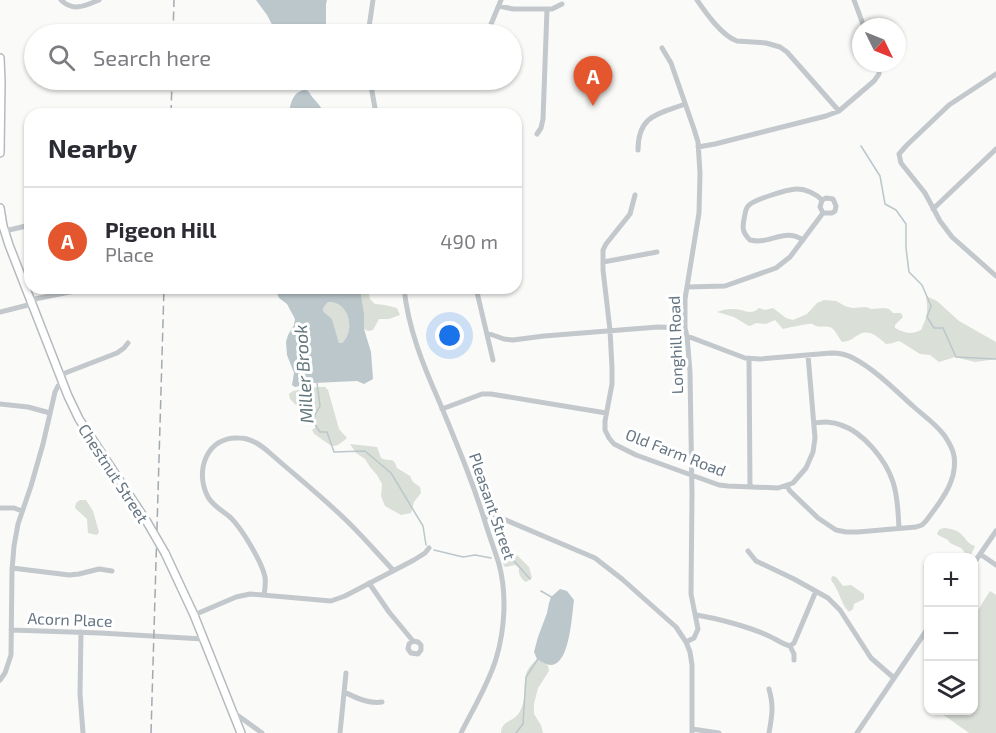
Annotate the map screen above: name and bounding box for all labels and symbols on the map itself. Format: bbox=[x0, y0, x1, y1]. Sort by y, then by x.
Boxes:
north arrow bbox=[852, 18, 906, 72]
pin: A bbox=[574, 57, 612, 106]
street label: Longhill Road bbox=[664, 296, 686, 394]
your location bbox=[435, 321, 464, 350]
water label: Miller Brook bbox=[289, 324, 317, 424]
street label: Chestnut Street bbox=[75, 420, 153, 526]
street label: Old Farm Road bbox=[623, 424, 729, 480]
street label: Pleasant Street bbox=[466, 450, 520, 562]
street label: Acorn Place bbox=[27, 608, 113, 630]

